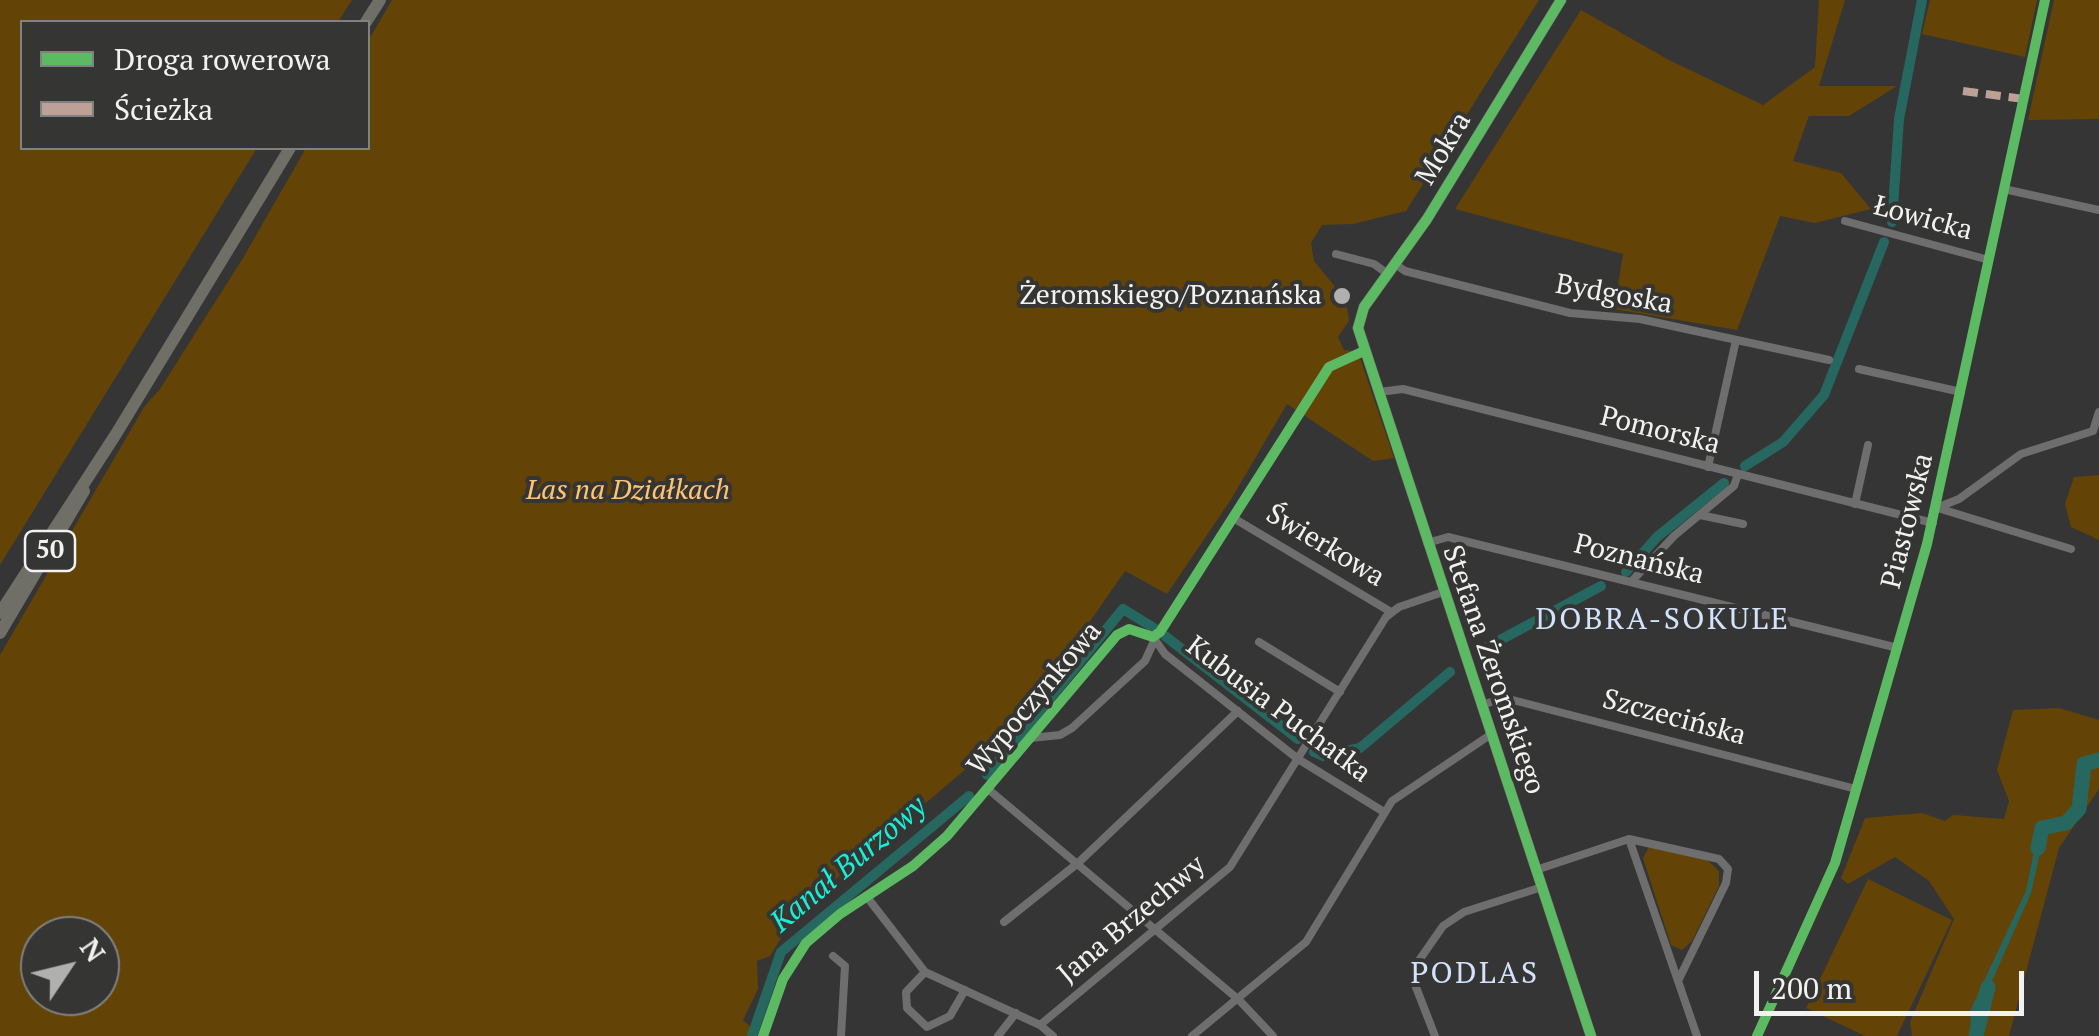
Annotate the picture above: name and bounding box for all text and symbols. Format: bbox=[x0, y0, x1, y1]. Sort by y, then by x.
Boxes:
legend bbox=[20, 20, 370, 150]
text: Droga rowerowa bbox=[114, 39, 331, 79]
text: Ścieżka bbox=[114, 89, 213, 129]
street label: Mokra bbox=[1409, 106, 1479, 192]
street label: Łowicka bbox=[1870, 190, 1976, 248]
street label: Bydgoska bbox=[1553, 268, 1675, 322]
place label: Żeromskiego/Poznańska bbox=[1019, 279, 1322, 313]
marker: Żeromskiego/Poznańska bbox=[1331, 285, 1353, 307]
street label: Pomorska bbox=[1597, 400, 1723, 462]
street label: Piastowska bbox=[1875, 450, 1941, 592]
park label: Las na Działkach bbox=[526, 474, 730, 508]
street label: Świerkowa bbox=[1260, 497, 1390, 595]
street label: Poznańska bbox=[1571, 528, 1707, 592]
road number: 50 bbox=[25, 531, 75, 571]
street label: Stefana Żeromskiego bbox=[1435, 541, 1551, 799]
district label: DOBRA-SOKULE bbox=[1536, 602, 1790, 638]
street label: Wypoczynkowa bbox=[961, 615, 1109, 783]
street label: Kubusia Puchatka bbox=[1179, 630, 1377, 790]
street label: Szczecińska bbox=[1599, 683, 1749, 753]
water label: Kanał Burzowy bbox=[764, 789, 934, 941]
street label: Jana Brzechwy bbox=[1052, 849, 1212, 991]
north arrow bbox=[20, 916, 120, 1016]
text: N bbox=[72, 930, 115, 969]
scale bar bbox=[1759, 951, 2029, 1013]
district label: PODLAS bbox=[1411, 956, 1539, 992]
text: 200 m bbox=[1771, 968, 1852, 1008]

